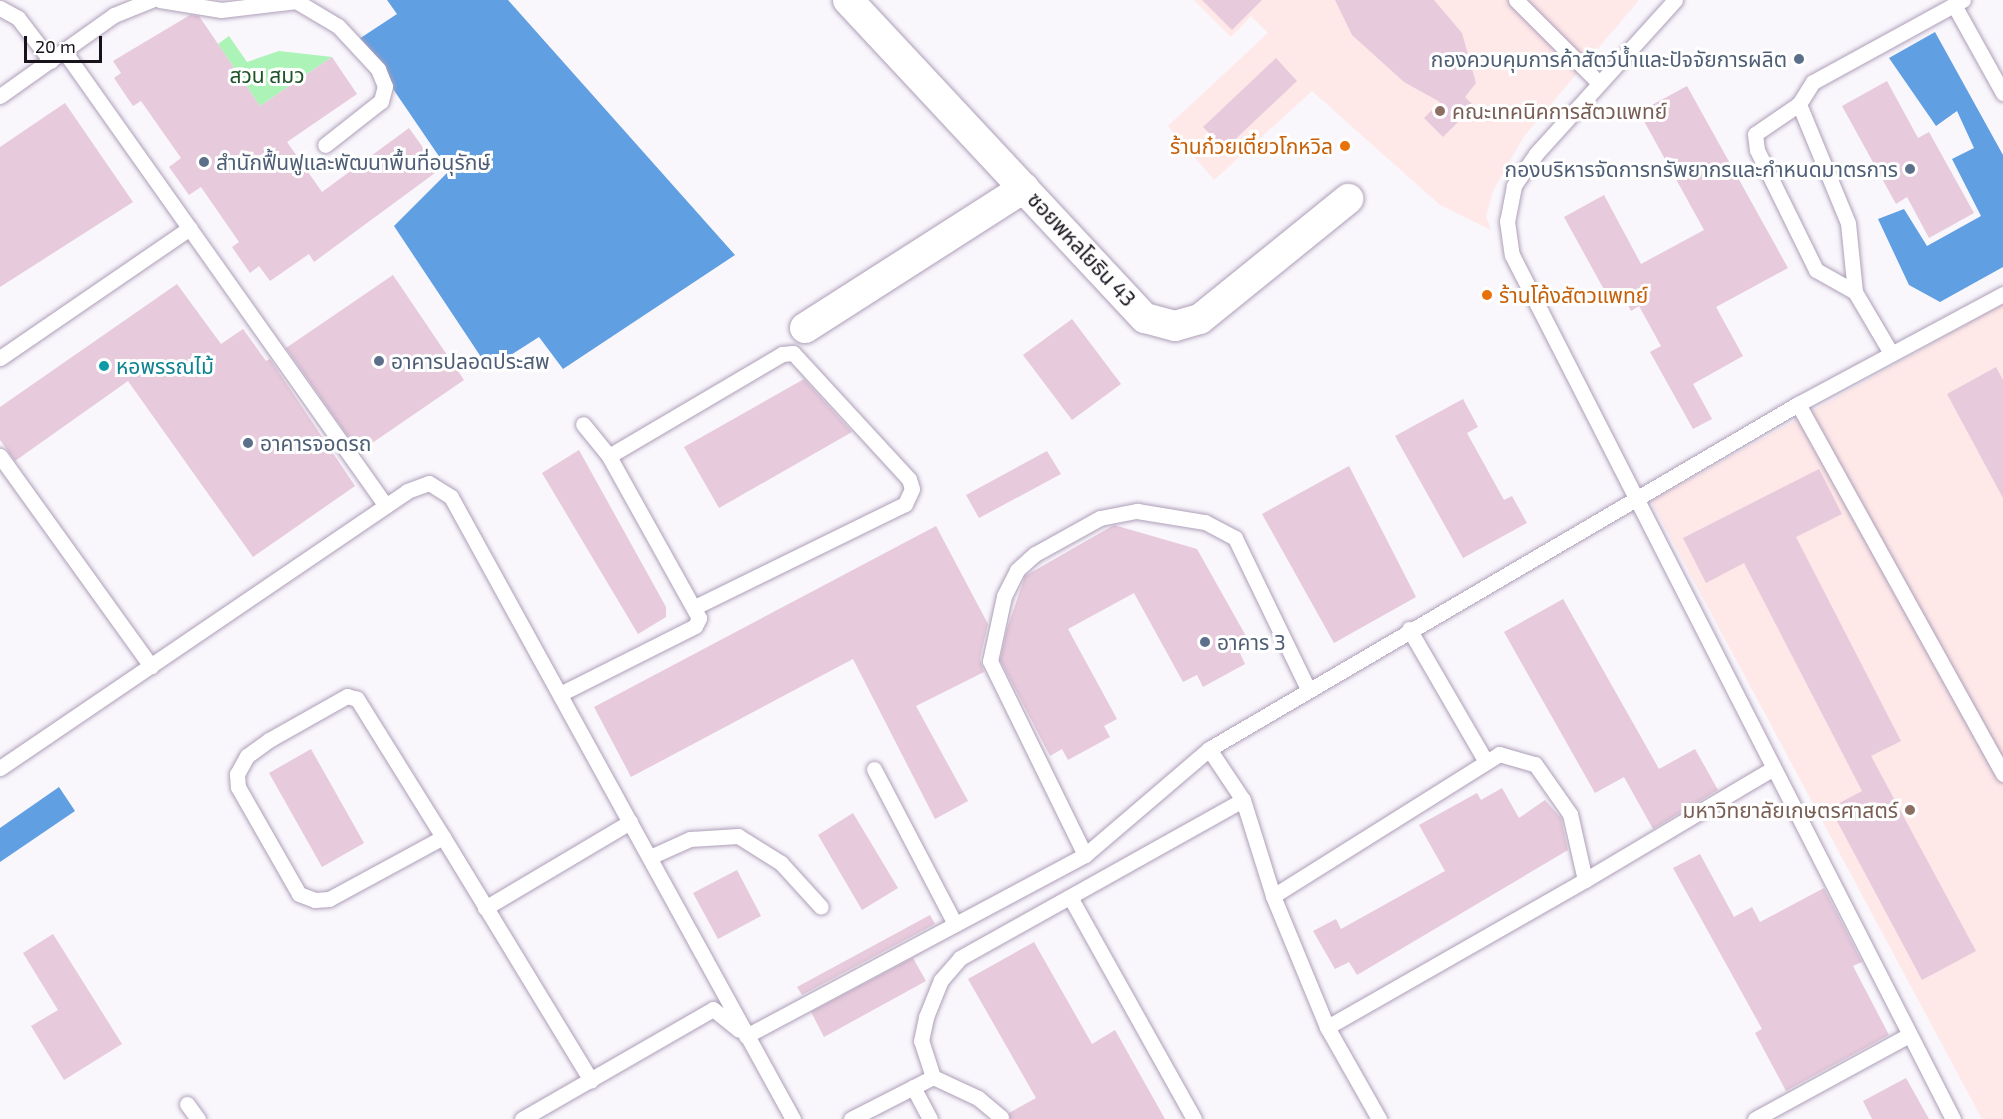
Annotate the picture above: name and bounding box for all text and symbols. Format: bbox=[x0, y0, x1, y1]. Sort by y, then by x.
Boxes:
scale bar bbox=[27, 24, 105, 62]
text: 20 m bbox=[35, 35, 76, 57]
place label: กองควบคุมการค้าสัตว์น้ำและปัจจัยการผลิต bbox=[1431, 46, 1787, 72]
marker: กองควบคุมการค้าสัตว์น้ำและปัจจัยการผลิต bbox=[1792, 52, 1806, 66]
park label: สวน สมว bbox=[229, 62, 305, 88]
place label: คณะเทคนิคการสัตวแพทย์ bbox=[1452, 98, 1667, 124]
marker: คณะเทคนิคการสัตวแพทย์ bbox=[1433, 104, 1447, 118]
place label: ร้านก๋วยเตี๋ยวโกหวิล bbox=[1170, 133, 1333, 159]
marker: ร้านก๋วยเตี๋ยวโกหวิล bbox=[1338, 139, 1352, 153]
place label: สำนักฟื้นฟูและพัฒนาพื้นที่อนุรักษ์ bbox=[216, 149, 491, 175]
marker: สำนักฟื้นฟูและพัฒนาพื้นที่อนุรักษ์ bbox=[197, 155, 211, 169]
place label: กองบริหารจัดการทรัพยากรและกำหนดมาตรการ bbox=[1505, 156, 1898, 182]
marker: กองบริหารจัดการทรัพยากรและกำหนดมาตรการ bbox=[1903, 162, 1917, 176]
street label: ซอยพหลโยธิน 43 bbox=[1023, 187, 1141, 311]
place label: ร้านโค้งสัตวแพทย์ bbox=[1499, 282, 1648, 308]
marker: ร้านโค้งสัตวแพทย์ bbox=[1480, 288, 1494, 302]
place label: อาคารปลอดประสพ bbox=[391, 348, 550, 374]
place label: หอพรรณไม้ bbox=[116, 353, 214, 379]
marker: อาคารปลอดประสพ bbox=[372, 354, 386, 368]
marker: หอพรรณไม้ bbox=[97, 359, 111, 373]
place label: อาคารจอดรถ bbox=[260, 430, 371, 456]
marker: อาคารจอดรถ bbox=[241, 436, 255, 450]
place label: อาคาร 3 bbox=[1217, 629, 1286, 655]
marker: อาคาร 3 bbox=[1198, 635, 1212, 649]
place label: มหาวิทยาลัยเกษตรศาสตร์ bbox=[1682, 797, 1898, 823]
marker: มหาวิทยาลัยเกษตรศาสตร์ bbox=[1903, 803, 1917, 817]

